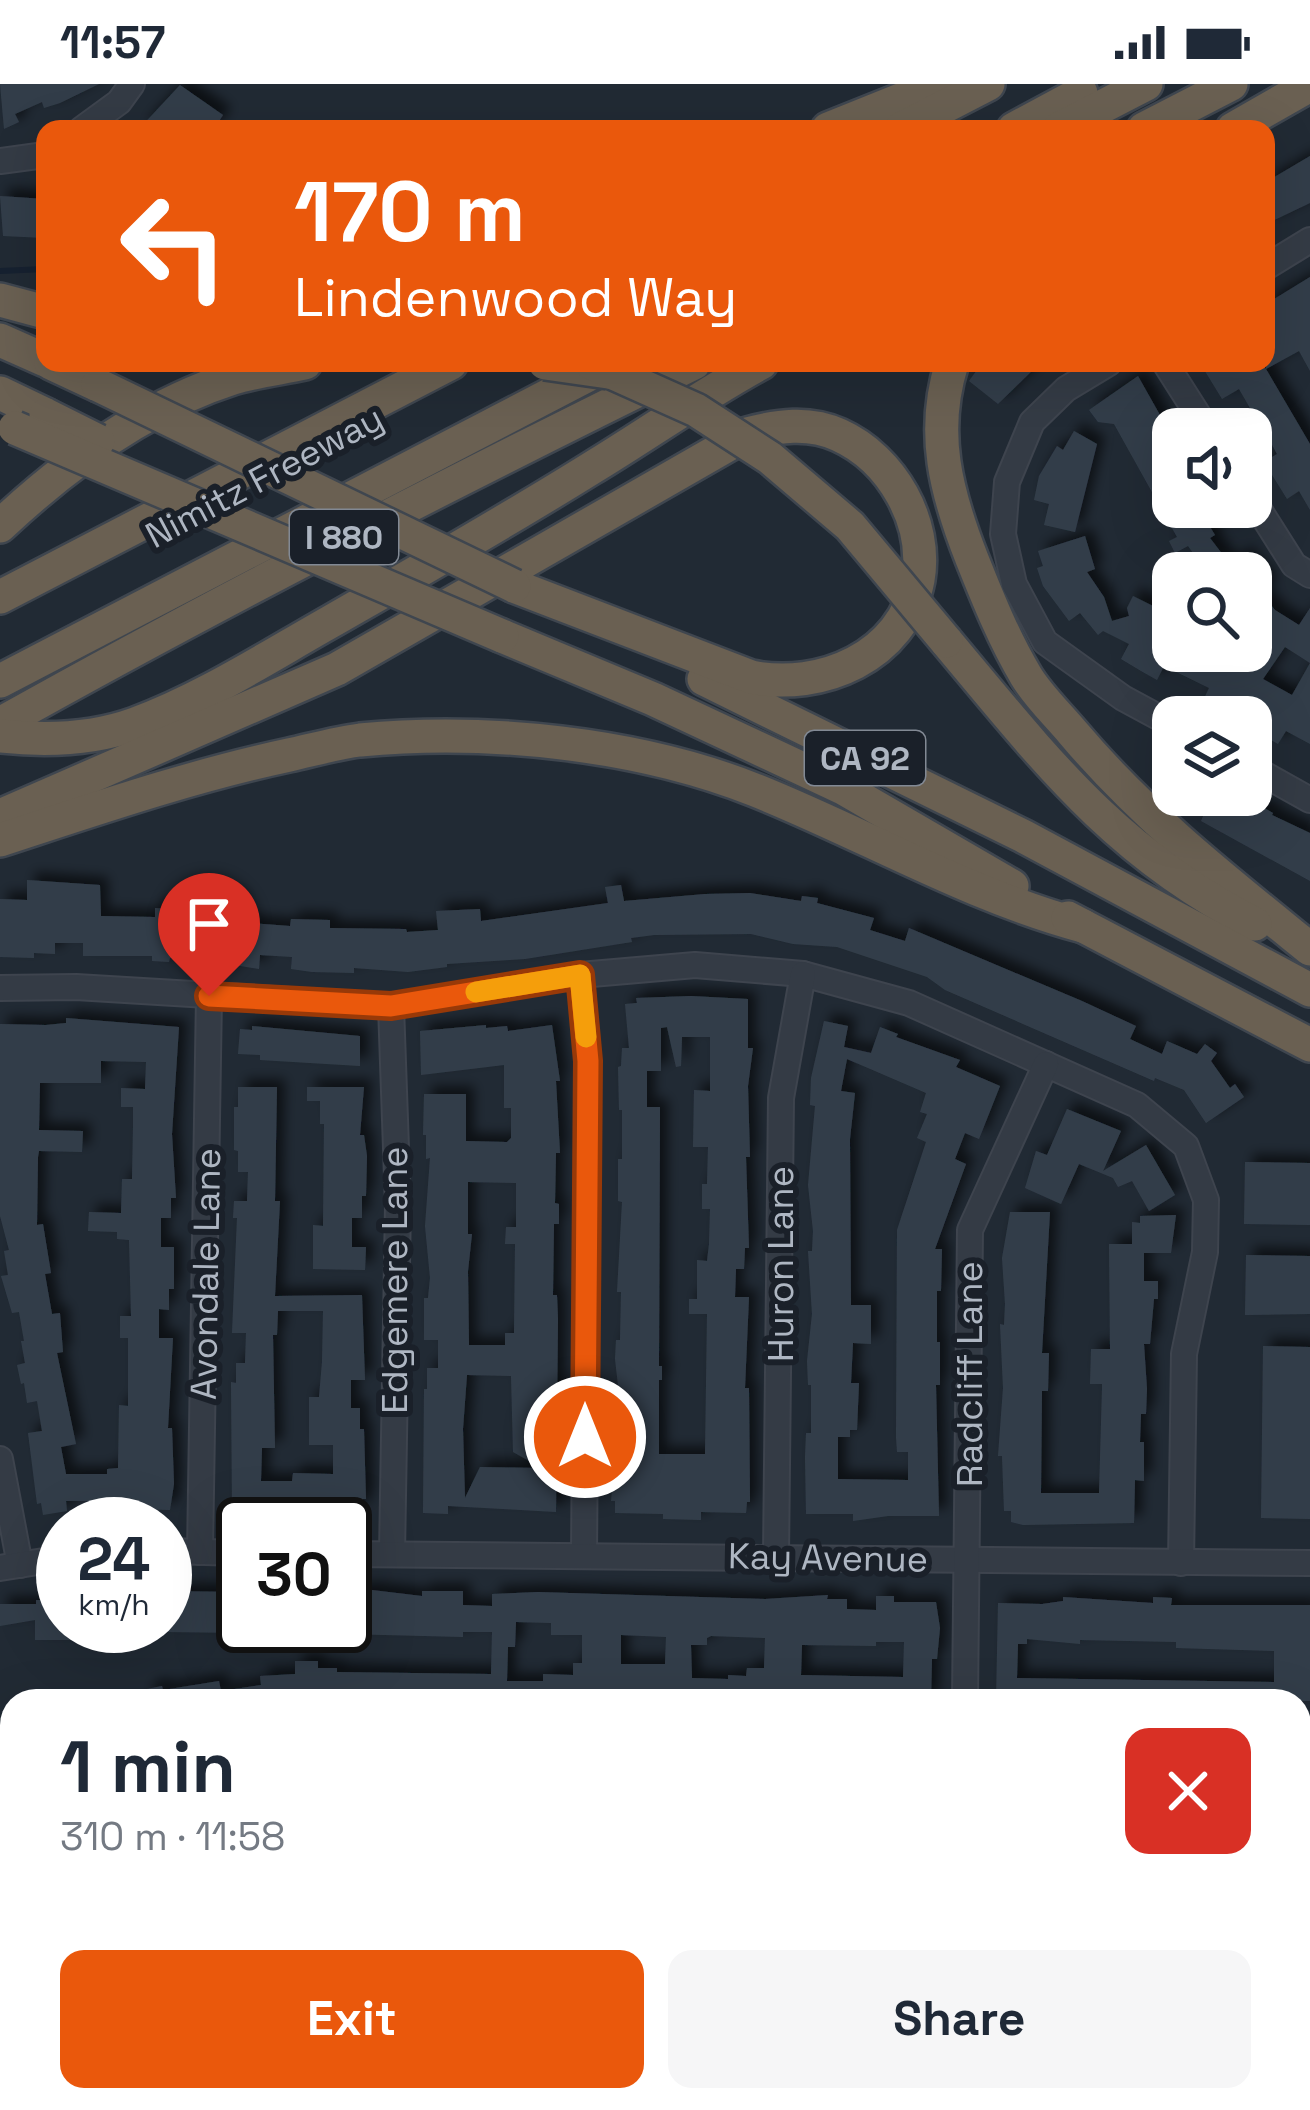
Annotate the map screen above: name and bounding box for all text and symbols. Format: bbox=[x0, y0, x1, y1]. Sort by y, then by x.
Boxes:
text: 11:57 bbox=[60, 14, 165, 71]
text: 170 m bbox=[294, 158, 526, 266]
icon: left bbox=[96, 168, 252, 324]
text: Lindenwood Way bbox=[294, 263, 737, 332]
street label: Nimitz Freeway bbox=[138, 395, 391, 559]
map controls bbox=[1152, 408, 1272, 816]
button: sound bbox=[1152, 408, 1272, 528]
road number: I 880 bbox=[290, 510, 398, 564]
button: search bbox=[1152, 552, 1272, 672]
button: layers bbox=[1152, 696, 1272, 816]
road number: CA 92 bbox=[805, 731, 925, 785]
pin bbox=[158, 873, 260, 996]
icon: arrive bbox=[176, 891, 242, 957]
street label: Edgemere Lane bbox=[372, 1146, 418, 1414]
street label: Avondale Lane bbox=[181, 1148, 231, 1400]
street label: Huron Lane bbox=[758, 1166, 804, 1362]
street label: Radcliff Lane bbox=[947, 1261, 993, 1487]
position arrow bbox=[522, 1374, 648, 1500]
speed limit sign: 30 bbox=[216, 1497, 372, 1653]
text: 24 bbox=[78, 1521, 150, 1598]
street label: Kay Avenue bbox=[728, 1533, 928, 1583]
text: km/h bbox=[78, 1585, 150, 1624]
text: 1 min bbox=[60, 1721, 236, 1813]
button: close bbox=[1125, 1728, 1251, 1854]
text: 310 m · 11:58 bbox=[60, 1812, 285, 1861]
button: Exit bbox=[60, 1950, 644, 2088]
button: Share bbox=[668, 1950, 1251, 2088]

